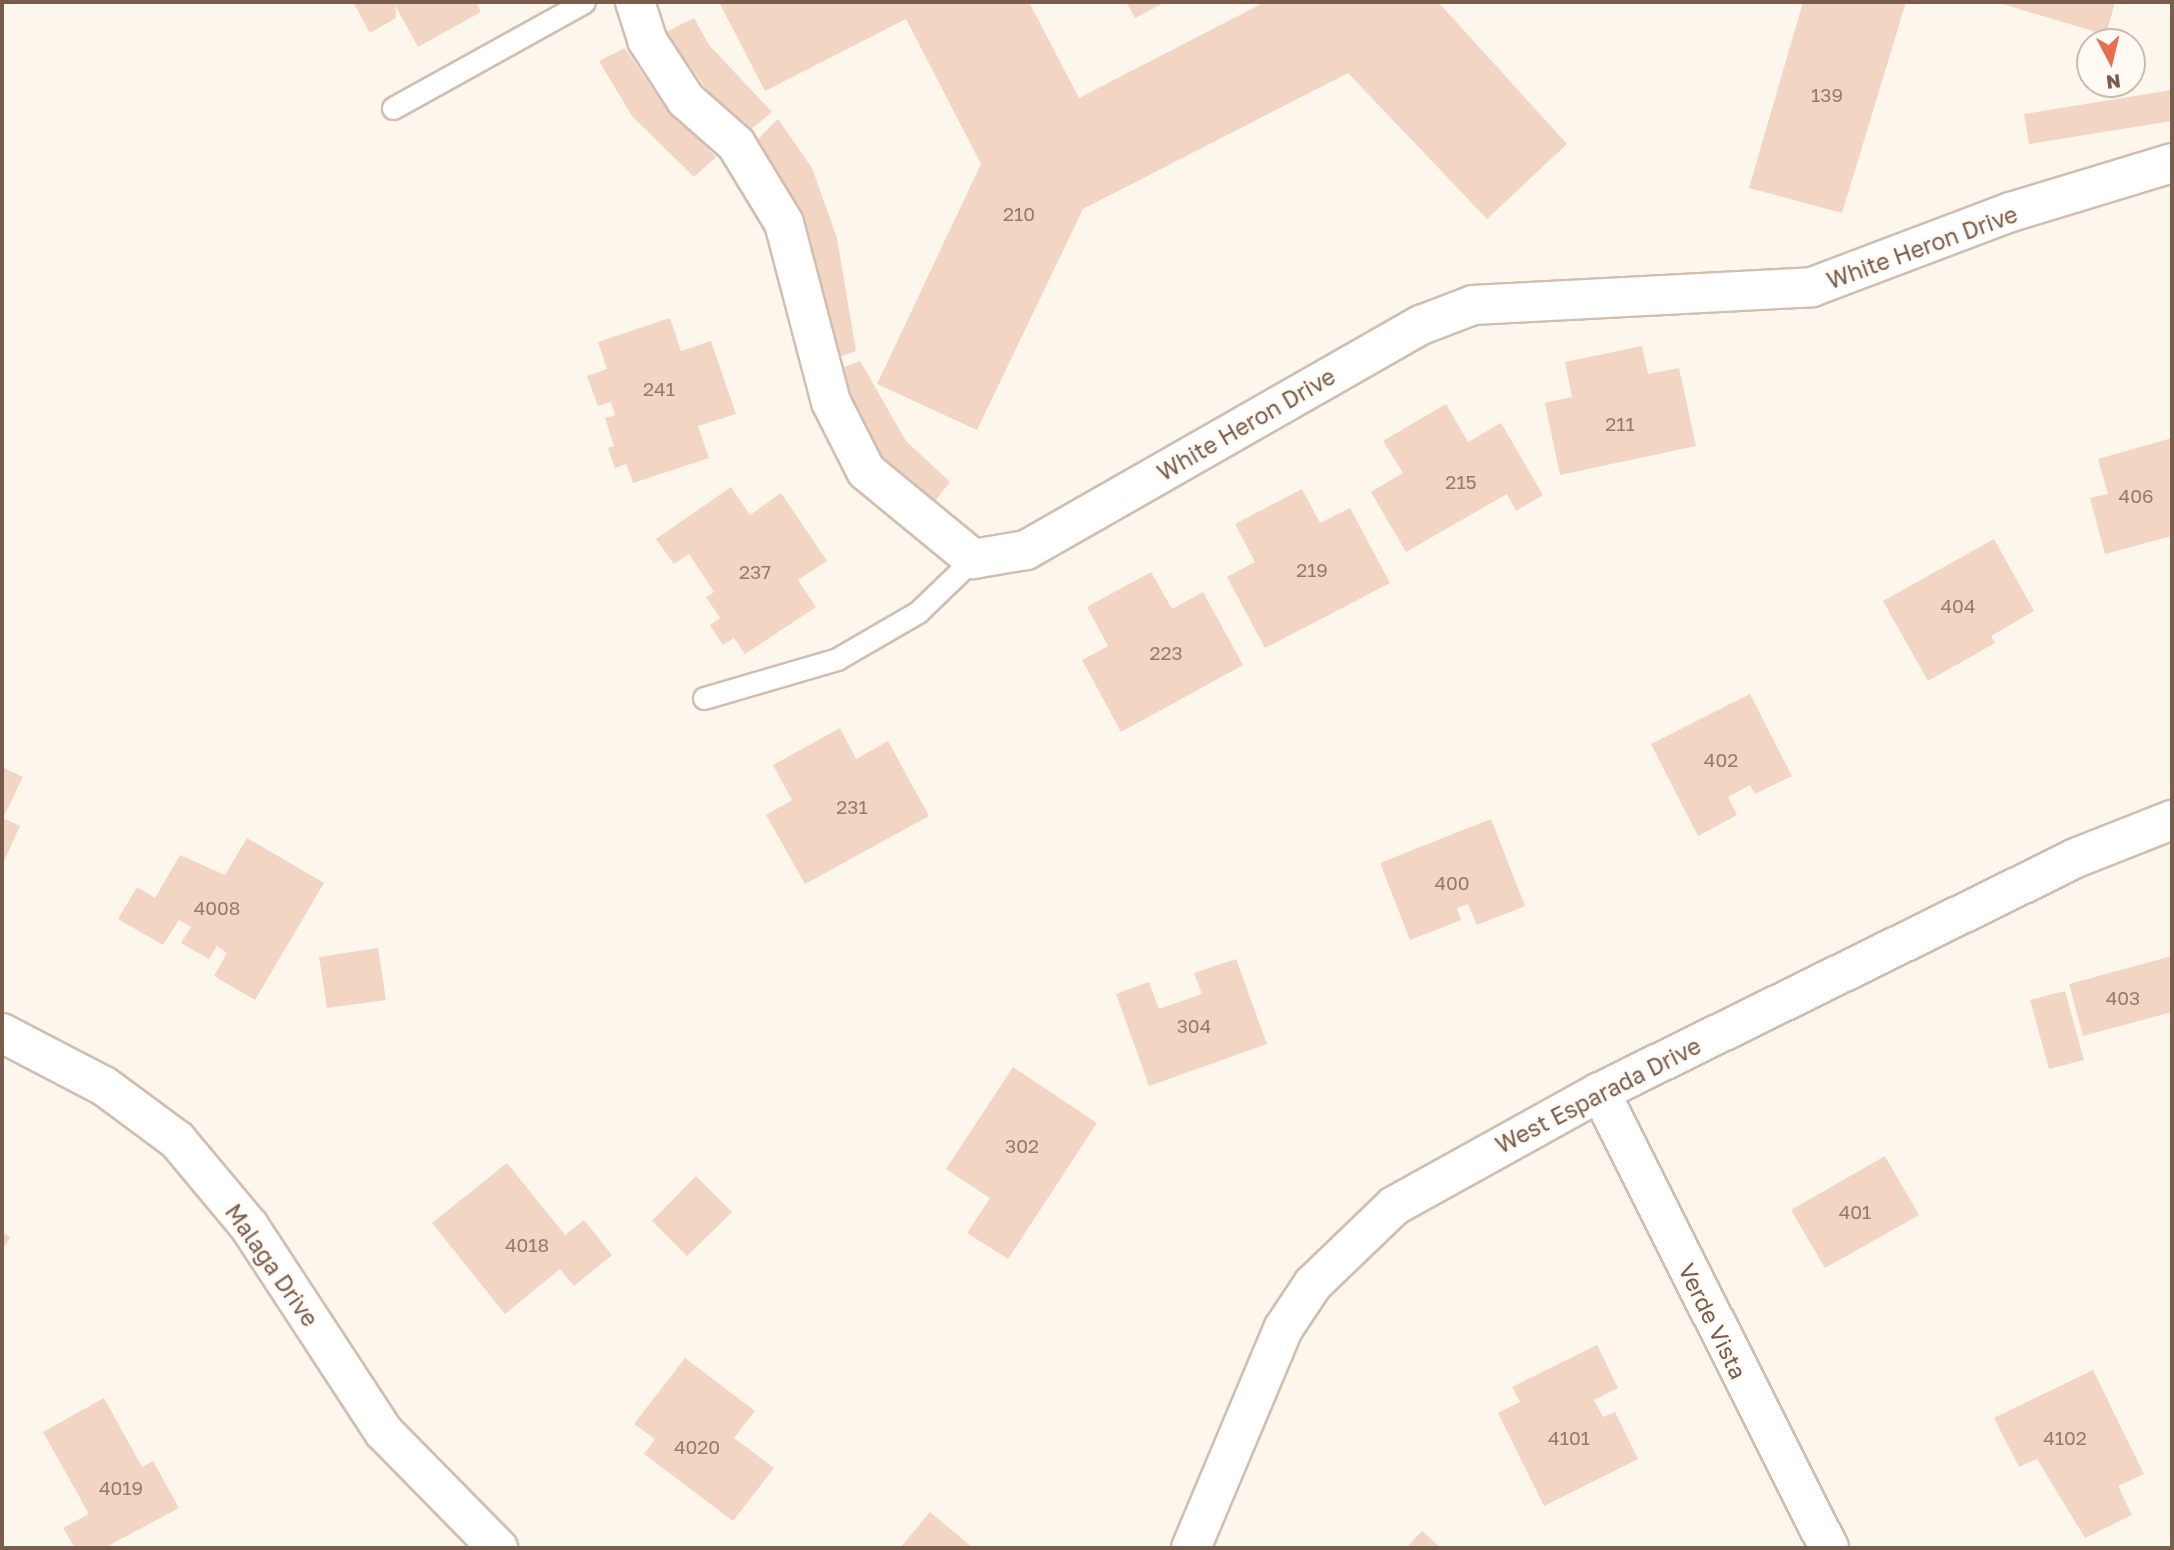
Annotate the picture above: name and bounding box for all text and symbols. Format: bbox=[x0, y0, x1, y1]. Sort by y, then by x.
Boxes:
north arrow bbox=[2076, 28, 2146, 98]
text: N bbox=[2105, 70, 2122, 95]
house number: 139 bbox=[1811, 84, 1843, 106]
street label: White Heron Drive bbox=[1823, 200, 2021, 294]
house number: 210 bbox=[1003, 203, 1035, 225]
street label: White Heron Drive bbox=[1152, 362, 1340, 486]
house number: 241 bbox=[643, 378, 675, 400]
house number: 211 bbox=[1605, 413, 1635, 435]
house number: 215 bbox=[1445, 471, 1477, 493]
house number: 406 bbox=[2119, 485, 2153, 507]
house number: 219 bbox=[1296, 559, 1328, 581]
house number: 237 bbox=[739, 561, 771, 583]
house number: 404 bbox=[1941, 595, 1975, 617]
house number: 223 bbox=[1149, 642, 1183, 664]
house number: 402 bbox=[1704, 749, 1738, 771]
house number: 231 bbox=[836, 796, 868, 818]
house number: 400 bbox=[1434, 872, 1470, 894]
house number: 4008 bbox=[194, 897, 240, 919]
house number: 403 bbox=[2106, 987, 2140, 1009]
house number: 304 bbox=[1177, 1015, 1211, 1037]
street label: West Esparada Drive bbox=[1491, 1031, 1705, 1159]
house number: 302 bbox=[1005, 1135, 1039, 1157]
street label: Malaga Drive bbox=[220, 1199, 324, 1331]
house number: 401 bbox=[1839, 1201, 1871, 1223]
house number: 4018 bbox=[505, 1234, 549, 1256]
street label: Verde Vista bbox=[1673, 1259, 1753, 1383]
house number: 4101 bbox=[1548, 1427, 1590, 1449]
house number: 4102 bbox=[2043, 1427, 2087, 1449]
house number: 4020 bbox=[674, 1436, 720, 1458]
house number: 4019 bbox=[99, 1477, 143, 1499]

